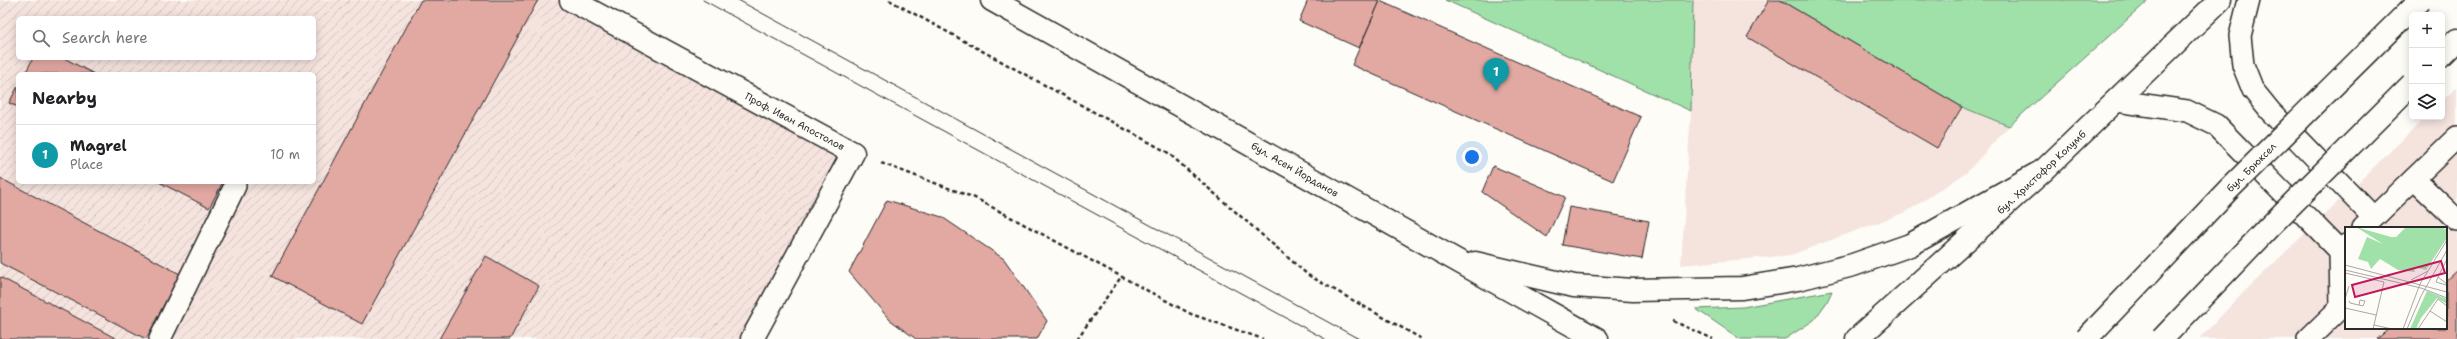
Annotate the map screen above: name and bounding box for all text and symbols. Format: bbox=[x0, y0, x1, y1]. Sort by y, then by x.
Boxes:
map controls bbox=[2409, 12, 2445, 120]
button: + bbox=[2409, 12, 2445, 48]
search box bbox=[16, 16, 316, 60]
icon: search bbox=[30, 27, 52, 49]
text: Search here bbox=[62, 28, 148, 48]
button: − bbox=[2409, 48, 2445, 84]
pin: 1 bbox=[1483, 58, 1509, 91]
button: layers bbox=[2409, 84, 2445, 120]
text: Nearby bbox=[32, 87, 97, 109]
street label: Проф. Иван Апостолов bbox=[743, 90, 847, 153]
street label: бул. Христофор Колумб bbox=[1994, 128, 2089, 217]
text: Magrel bbox=[70, 136, 127, 156]
street label: бул. Асен Йорданов bbox=[1249, 139, 1341, 200]
street label: бул. Брюксел bbox=[2224, 139, 2279, 195]
text: 1 bbox=[42, 146, 48, 163]
text: 10 m bbox=[270, 146, 300, 163]
your location bbox=[1462, 147, 1482, 167]
text: Place bbox=[70, 156, 103, 173]
inset map bbox=[2345, 227, 2447, 329]

